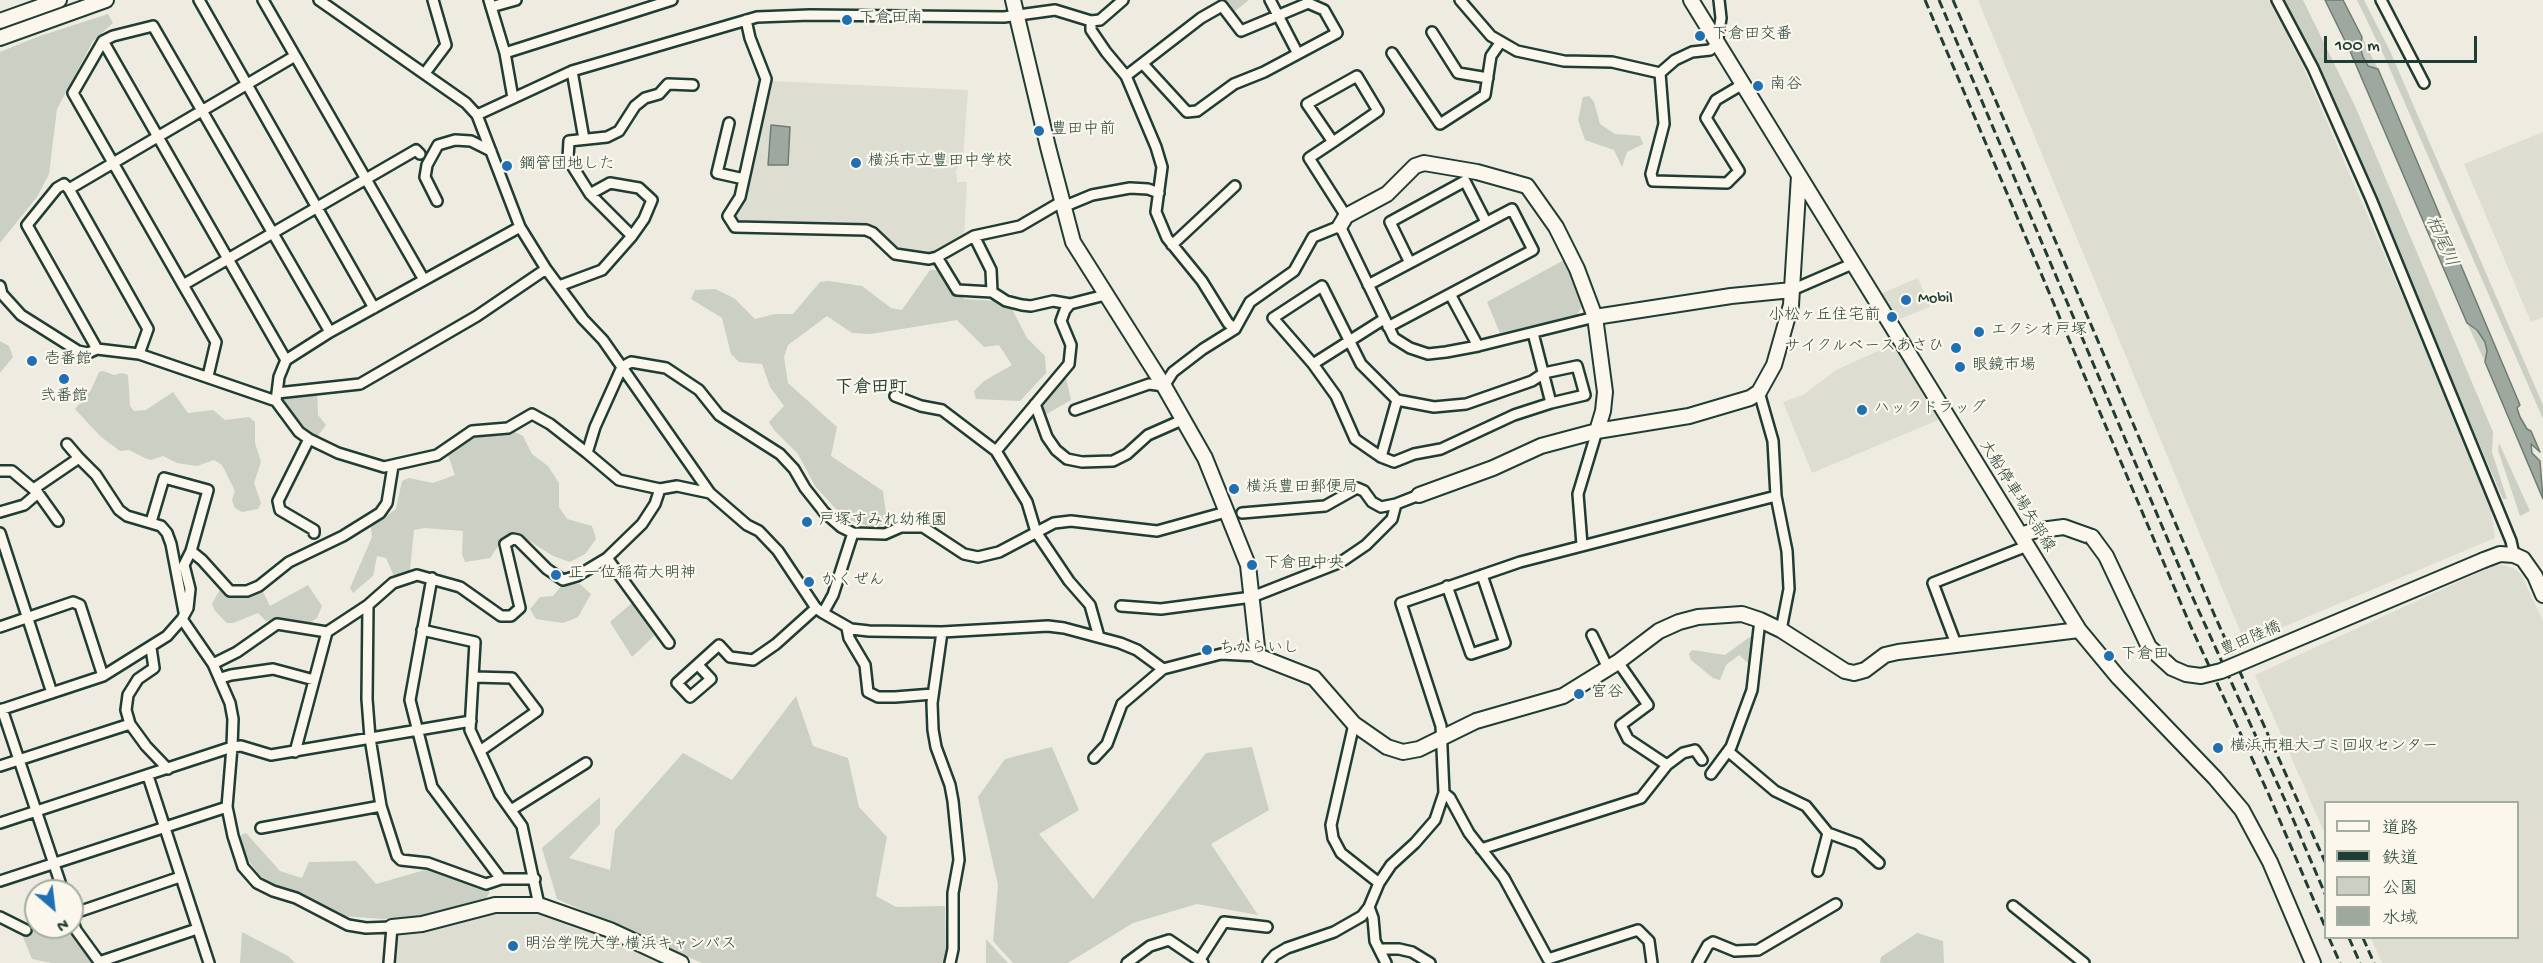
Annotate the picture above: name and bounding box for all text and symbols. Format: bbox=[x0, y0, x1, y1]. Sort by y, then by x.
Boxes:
place label: 下倉田南 bbox=[859, 10, 923, 30]
marker: 下倉田南 bbox=[840, 13, 854, 27]
scale bar bbox=[2327, 24, 2480, 62]
place label: 下倉田交番 bbox=[1712, 26, 1792, 46]
marker: 下倉田交番 bbox=[1693, 29, 1707, 43]
text: 100 m bbox=[2335, 36, 2380, 57]
place label: 南谷 bbox=[1770, 76, 1802, 96]
marker: 南谷 bbox=[1751, 79, 1765, 93]
place label: 豊田中前 bbox=[1051, 121, 1115, 141]
marker: 豊田中前 bbox=[1032, 124, 1046, 138]
place label: 横浜市立豊田中学校 bbox=[868, 153, 1012, 173]
place label: 鋼管団地した bbox=[519, 156, 615, 176]
marker: 横浜市立豊田中学校 bbox=[849, 156, 863, 170]
marker: 鋼管団地した bbox=[500, 159, 514, 173]
water label: 柏尾川 bbox=[2419, 213, 2461, 271]
place label: Mobil bbox=[1918, 290, 1953, 310]
marker: Mobil bbox=[1899, 293, 1913, 307]
place label: 小松ヶ丘住宅前 bbox=[1768, 307, 1880, 327]
marker: 小松ヶ丘住宅前 bbox=[1885, 310, 1899, 324]
place label: エクシオ戸塚 bbox=[1991, 322, 2087, 342]
marker: エクシオ戸塚 bbox=[1972, 325, 1986, 339]
place label: サイクルベースあさひ bbox=[1784, 338, 1944, 358]
marker: サイクルベースあさひ bbox=[1949, 341, 1963, 355]
place label: 壱番館 bbox=[44, 351, 92, 371]
marker: 壱番館 bbox=[25, 354, 39, 368]
place label: 眼鏡市場 bbox=[1972, 357, 2036, 377]
marker: 眼鏡市場 bbox=[1953, 360, 1967, 374]
marker: 弐番館 bbox=[57, 372, 71, 386]
district label: 下倉田町 bbox=[835, 378, 907, 400]
place label: 弐番館 bbox=[40, 388, 88, 408]
place label: ハックドラッグ bbox=[1874, 400, 1986, 420]
marker: ハックドラッグ bbox=[1855, 403, 1869, 417]
street label: 大船停車場矢部線 bbox=[1974, 438, 2058, 556]
place label: 横浜豊田郵便局 bbox=[1246, 479, 1358, 499]
marker: 横浜豊田郵便局 bbox=[1227, 482, 1241, 496]
place label: 戸塚すみれ幼稚園 bbox=[819, 512, 947, 532]
marker: 戸塚すみれ幼稚園 bbox=[800, 515, 814, 529]
place label: 下倉田中央 bbox=[1264, 555, 1344, 575]
marker: 下倉田中央 bbox=[1245, 558, 1259, 572]
place label: 正一位稲荷大明神 bbox=[568, 565, 696, 585]
marker: 正一位稲荷大明神 bbox=[549, 568, 563, 582]
place label: かくぜん bbox=[821, 572, 885, 592]
marker: かくぜん bbox=[802, 575, 816, 589]
street label: 豊田陸橋 bbox=[2218, 619, 2284, 661]
place label: ちからいし bbox=[1219, 640, 1299, 660]
marker: ちからいし bbox=[1200, 643, 1214, 657]
place label: 下倉田 bbox=[2121, 646, 2169, 666]
marker: 下倉田 bbox=[2102, 649, 2116, 663]
place label: 宮谷 bbox=[1591, 684, 1623, 704]
marker: 宮谷 bbox=[1572, 687, 1586, 701]
place label: 横浜市粗大ゴミ回収センター bbox=[2230, 738, 2438, 758]
marker: 横浜市粗大ゴミ回収センター bbox=[2211, 741, 2225, 755]
legend bbox=[2324, 801, 2519, 939]
text: 道路 bbox=[2382, 819, 2418, 840]
text: 鉄道 bbox=[2382, 849, 2418, 870]
north arrow bbox=[24, 879, 84, 939]
text: 公園 bbox=[2382, 879, 2418, 900]
text: 水域 bbox=[2382, 909, 2418, 930]
text: N bbox=[53, 913, 71, 934]
place label: 明治学院大学 横浜キャンパス bbox=[525, 936, 737, 956]
marker: 明治学院大学 横浜キャンパス bbox=[506, 939, 520, 953]

